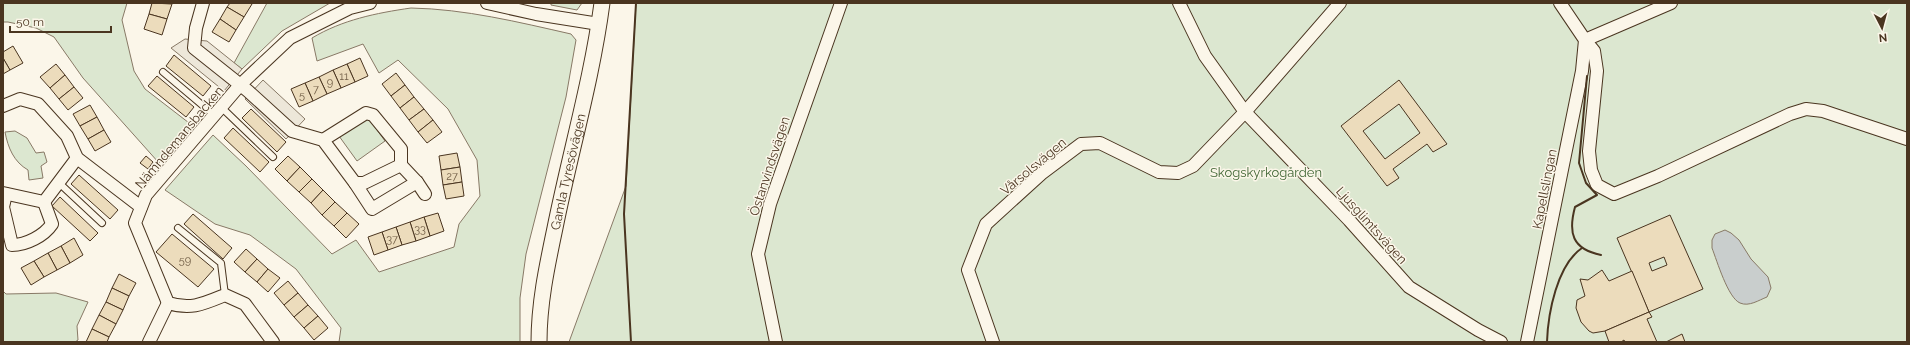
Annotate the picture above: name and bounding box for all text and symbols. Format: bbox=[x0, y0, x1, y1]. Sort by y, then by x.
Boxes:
scale bar bbox=[10, 8, 111, 34]
north arrow bbox=[1862, 8, 1902, 48]
text: 50 m bbox=[16, 15, 44, 29]
text: N bbox=[1878, 31, 1888, 44]
house number: 11 bbox=[339, 70, 349, 83]
house number: 9 bbox=[327, 76, 333, 89]
street label: Nämndemansbacken bbox=[132, 83, 227, 192]
house number: 7 bbox=[313, 83, 319, 96]
house number: 5 bbox=[299, 89, 305, 102]
street label: Gamla Tyresövägen bbox=[548, 112, 589, 231]
street label: Östanvindsvägen bbox=[745, 114, 793, 218]
street label: Vårsolsvägen bbox=[998, 135, 1069, 198]
street label: Kapellslingan bbox=[1529, 148, 1560, 230]
park label: Skogskyrkogården bbox=[1210, 165, 1322, 180]
house number: 27 bbox=[446, 170, 458, 183]
street label: Ljusglimtsvägen bbox=[1333, 184, 1410, 267]
house number: 33 bbox=[414, 223, 426, 236]
house number: 37 bbox=[386, 233, 398, 246]
house number: 59 bbox=[179, 254, 191, 267]

